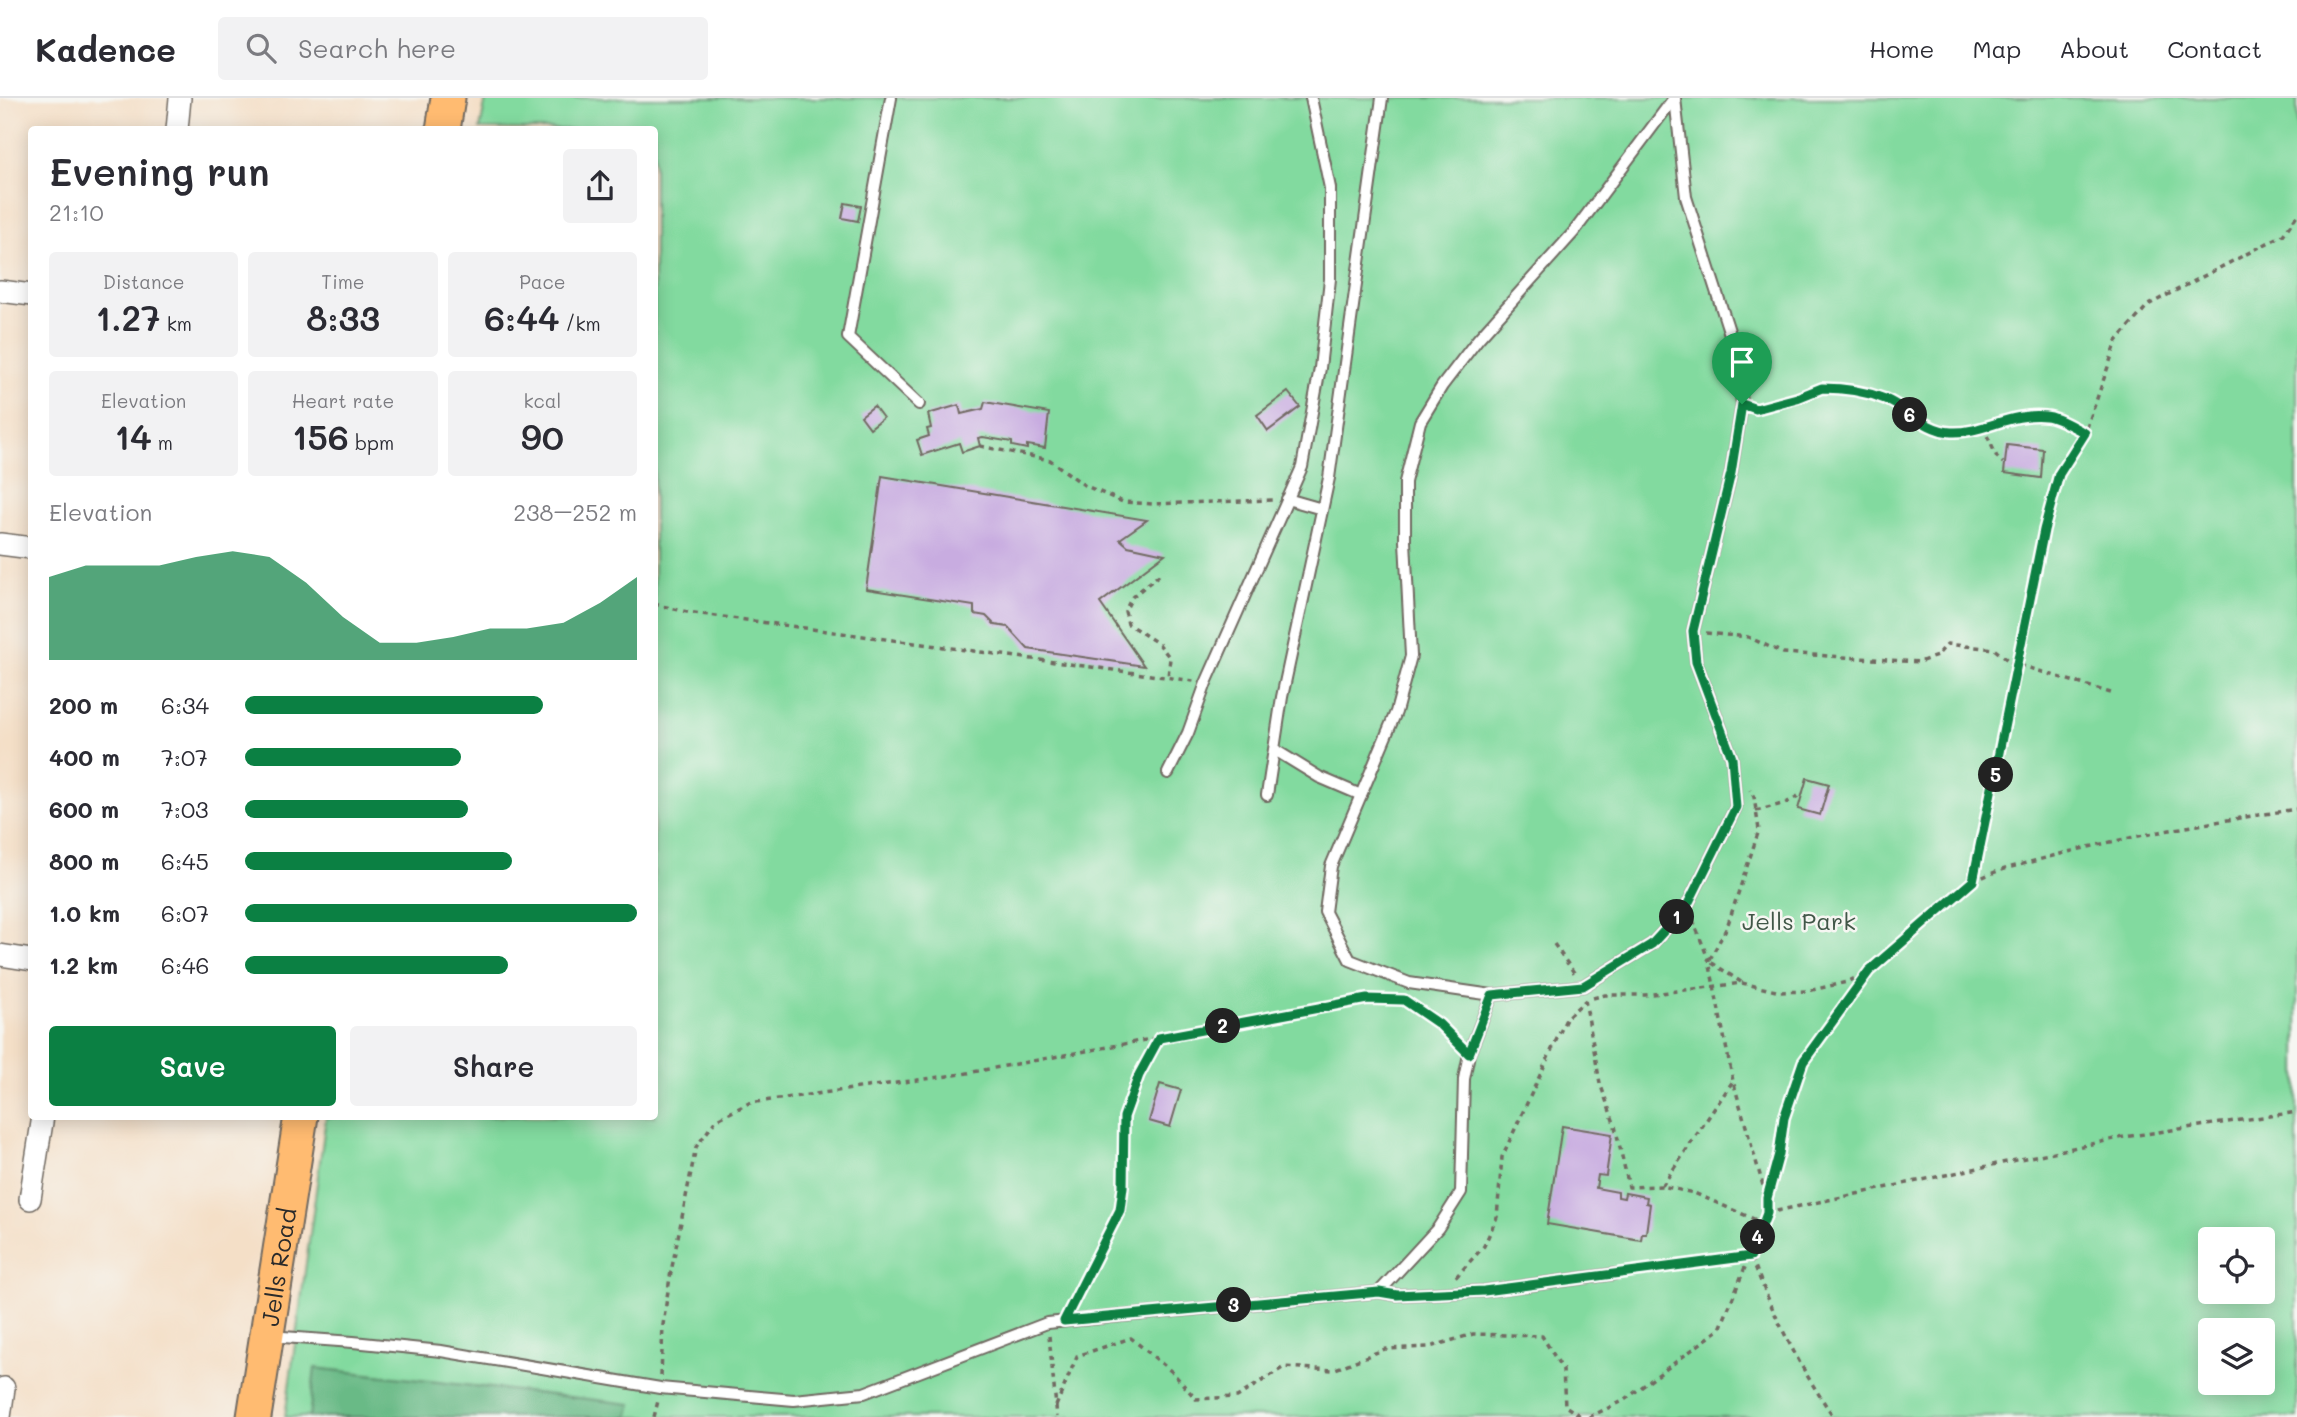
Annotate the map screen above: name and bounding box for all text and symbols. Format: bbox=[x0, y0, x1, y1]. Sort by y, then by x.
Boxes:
search box bbox=[218, 17, 708, 80]
text: Kadence bbox=[35, 27, 176, 70]
icon: search bbox=[242, 29, 280, 67]
text: Search here bbox=[298, 31, 456, 65]
text: Home bbox=[1869, 33, 1934, 64]
text: Map bbox=[1972, 33, 2021, 64]
text: About bbox=[2059, 33, 2129, 64]
text: Contact bbox=[2167, 33, 2262, 64]
text: Evening run bbox=[49, 146, 270, 196]
button: share bbox=[563, 149, 637, 223]
text: 21:10 bbox=[49, 197, 104, 227]
text: Distance bbox=[103, 269, 185, 294]
text: Time bbox=[321, 269, 365, 294]
text: Pace bbox=[519, 269, 566, 294]
text: 1.27 bbox=[95, 294, 161, 340]
text: 8:33 bbox=[306, 294, 380, 340]
text: 6:44 bbox=[484, 294, 559, 340]
text: km bbox=[161, 311, 192, 336]
text: /km bbox=[559, 311, 601, 336]
pin bbox=[1712, 332, 1772, 404]
icon: arrive bbox=[1723, 343, 1761, 381]
text: Elevation bbox=[101, 388, 186, 413]
text: Heart rate bbox=[292, 388, 394, 413]
text: kcal bbox=[523, 388, 561, 413]
pin: 6 bbox=[1892, 398, 1927, 432]
text: 6 bbox=[1904, 402, 1915, 427]
text: 14 bbox=[114, 413, 152, 459]
text: 156 bbox=[292, 413, 349, 459]
text: 90 bbox=[521, 413, 564, 459]
text: m bbox=[152, 430, 173, 455]
text: bpm bbox=[349, 430, 394, 455]
text: Elevation bbox=[49, 497, 152, 527]
text: 238–252 m bbox=[513, 497, 637, 527]
text: 200 m bbox=[49, 690, 118, 720]
text: 6:34 bbox=[161, 690, 209, 720]
text: 400 m bbox=[49, 742, 120, 772]
text: 7:07 bbox=[161, 742, 208, 772]
pin: 5 bbox=[1979, 758, 2014, 792]
text: 5 bbox=[1990, 762, 2001, 787]
text: 600 m bbox=[49, 794, 119, 824]
text: 7:03 bbox=[161, 794, 209, 824]
text: 800 m bbox=[49, 846, 119, 876]
text: 6:45 bbox=[161, 846, 209, 876]
text: 1.0 km bbox=[49, 898, 120, 928]
text: 6:07 bbox=[161, 898, 209, 928]
pin: 1 bbox=[1660, 900, 1694, 934]
text: 1 bbox=[1672, 904, 1681, 929]
park label: Jells Park bbox=[1742, 905, 1856, 936]
text: 1.2 km bbox=[49, 950, 118, 980]
text: 6:46 bbox=[161, 950, 209, 980]
pin: 2 bbox=[1206, 1009, 1240, 1044]
text: 2 bbox=[1217, 1013, 1228, 1038]
button: Save bbox=[49, 1026, 336, 1106]
button: Share bbox=[350, 1026, 637, 1106]
street label: Jells Road bbox=[253, 1206, 302, 1328]
pin: 4 bbox=[1740, 1220, 1776, 1254]
text: 4 bbox=[1751, 1224, 1764, 1249]
map controls bbox=[2198, 1227, 2275, 1395]
button: locate bbox=[2198, 1227, 2275, 1304]
pin: 3 bbox=[1216, 1288, 1252, 1322]
text: 3 bbox=[1228, 1292, 1239, 1317]
button: layers bbox=[2198, 1318, 2275, 1395]

